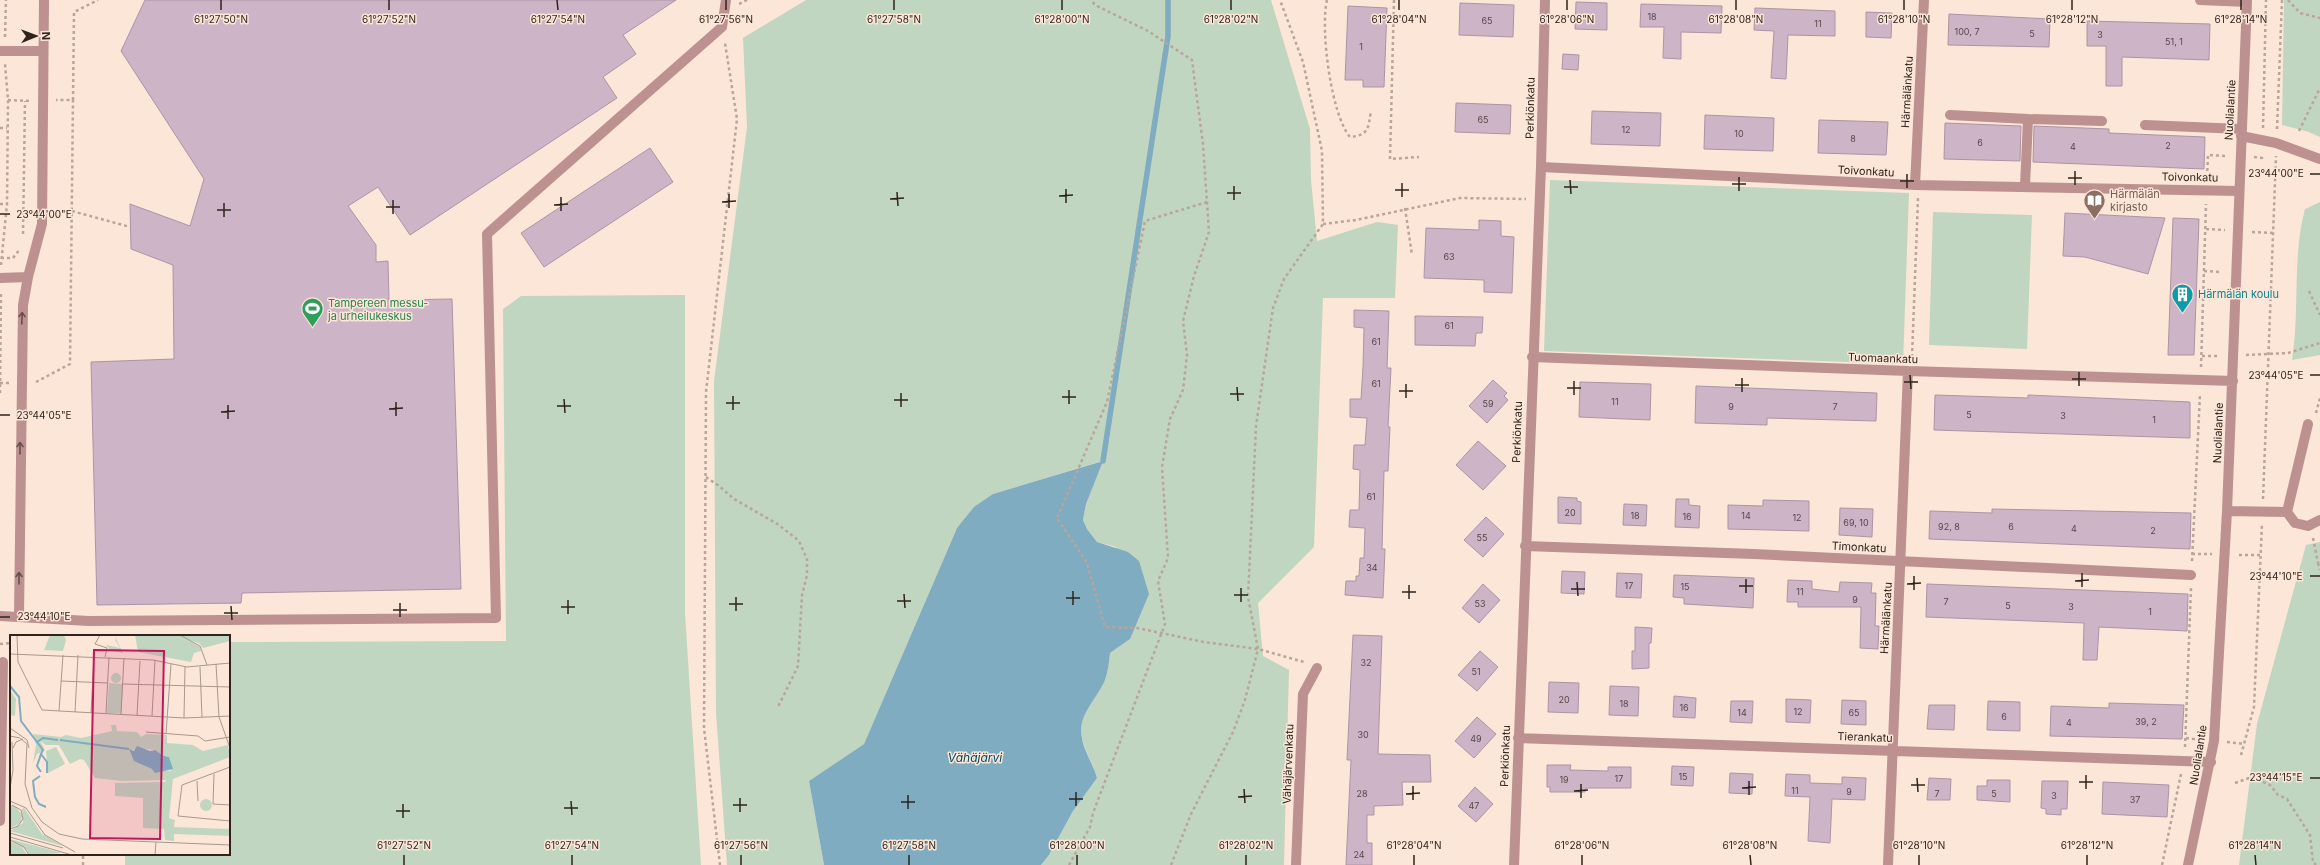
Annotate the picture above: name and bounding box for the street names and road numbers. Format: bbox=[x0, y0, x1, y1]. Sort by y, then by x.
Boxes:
street label: Härmälänkatu bbox=[1898, 56, 1916, 128]
street label: Perkiönkatu bbox=[1522, 77, 1538, 139]
street label: Nuolialantie bbox=[2221, 79, 2239, 141]
street label: Toivonkatu bbox=[1837, 163, 1895, 179]
street label: Toivonkatu bbox=[2161, 170, 2219, 184]
street label: Tuomaankatu bbox=[1848, 350, 1918, 366]
street label: Perkiönkatu bbox=[1509, 401, 1525, 463]
street label: Nuolialantie bbox=[2210, 402, 2226, 464]
street label: Timonkatu bbox=[1831, 539, 1887, 555]
street label: Härmälänkatu bbox=[1877, 582, 1895, 654]
street label: Vähäjärvenkatu bbox=[1280, 724, 1296, 804]
street label: Nuolialantie bbox=[2186, 724, 2210, 786]
street label: Perkiönkatu bbox=[1497, 725, 1513, 787]
street label: Tierankatu bbox=[1837, 729, 1893, 745]

